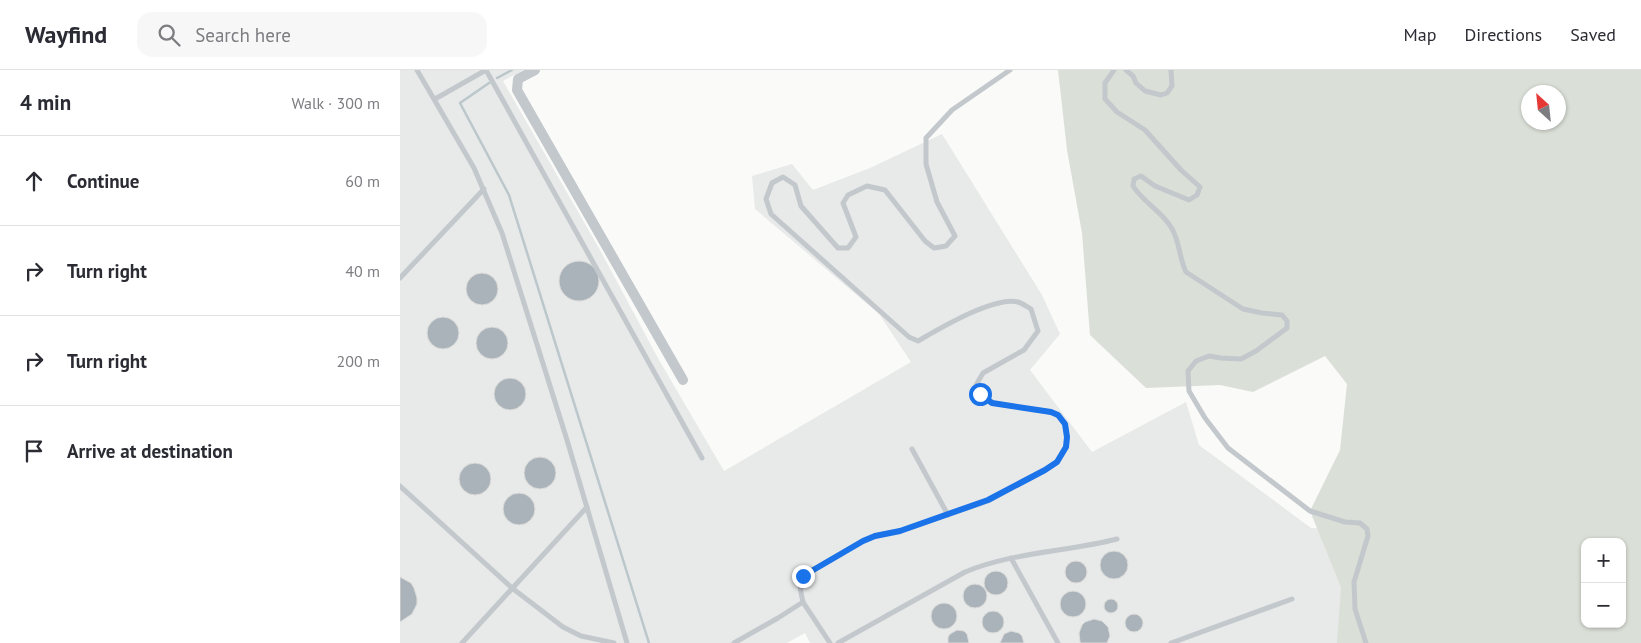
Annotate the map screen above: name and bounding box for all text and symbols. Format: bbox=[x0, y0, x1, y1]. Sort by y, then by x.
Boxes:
search box bbox=[137, 12, 487, 57]
text: Wayfind bbox=[25, 19, 107, 50]
icon: search bbox=[155, 21, 183, 49]
text: Search here bbox=[195, 23, 291, 47]
text: Map bbox=[1404, 23, 1436, 46]
text: Directions bbox=[1464, 23, 1542, 46]
text: Saved bbox=[1570, 23, 1616, 46]
north arrow bbox=[1521, 85, 1566, 130]
text: 4 min bbox=[20, 89, 71, 116]
text: Walk · 300 m bbox=[291, 93, 380, 113]
icon: ahead bbox=[20, 167, 48, 195]
text: Continue bbox=[67, 169, 139, 193]
text: 60 m bbox=[345, 171, 380, 191]
icon: right bbox=[20, 257, 48, 285]
text: Turn right bbox=[67, 259, 147, 283]
text: 40 m bbox=[345, 261, 380, 281]
icon: right bbox=[20, 347, 48, 375]
text: Turn right bbox=[67, 349, 147, 373]
text: 200 m bbox=[337, 351, 380, 371]
route start bbox=[969, 383, 992, 406]
icon: arrive bbox=[20, 437, 48, 465]
text: Arrive at destination bbox=[67, 439, 233, 463]
map controls bbox=[1581, 538, 1626, 628]
button: + bbox=[1581, 538, 1626, 583]
route end bbox=[792, 565, 815, 588]
button: − bbox=[1581, 583, 1626, 628]

